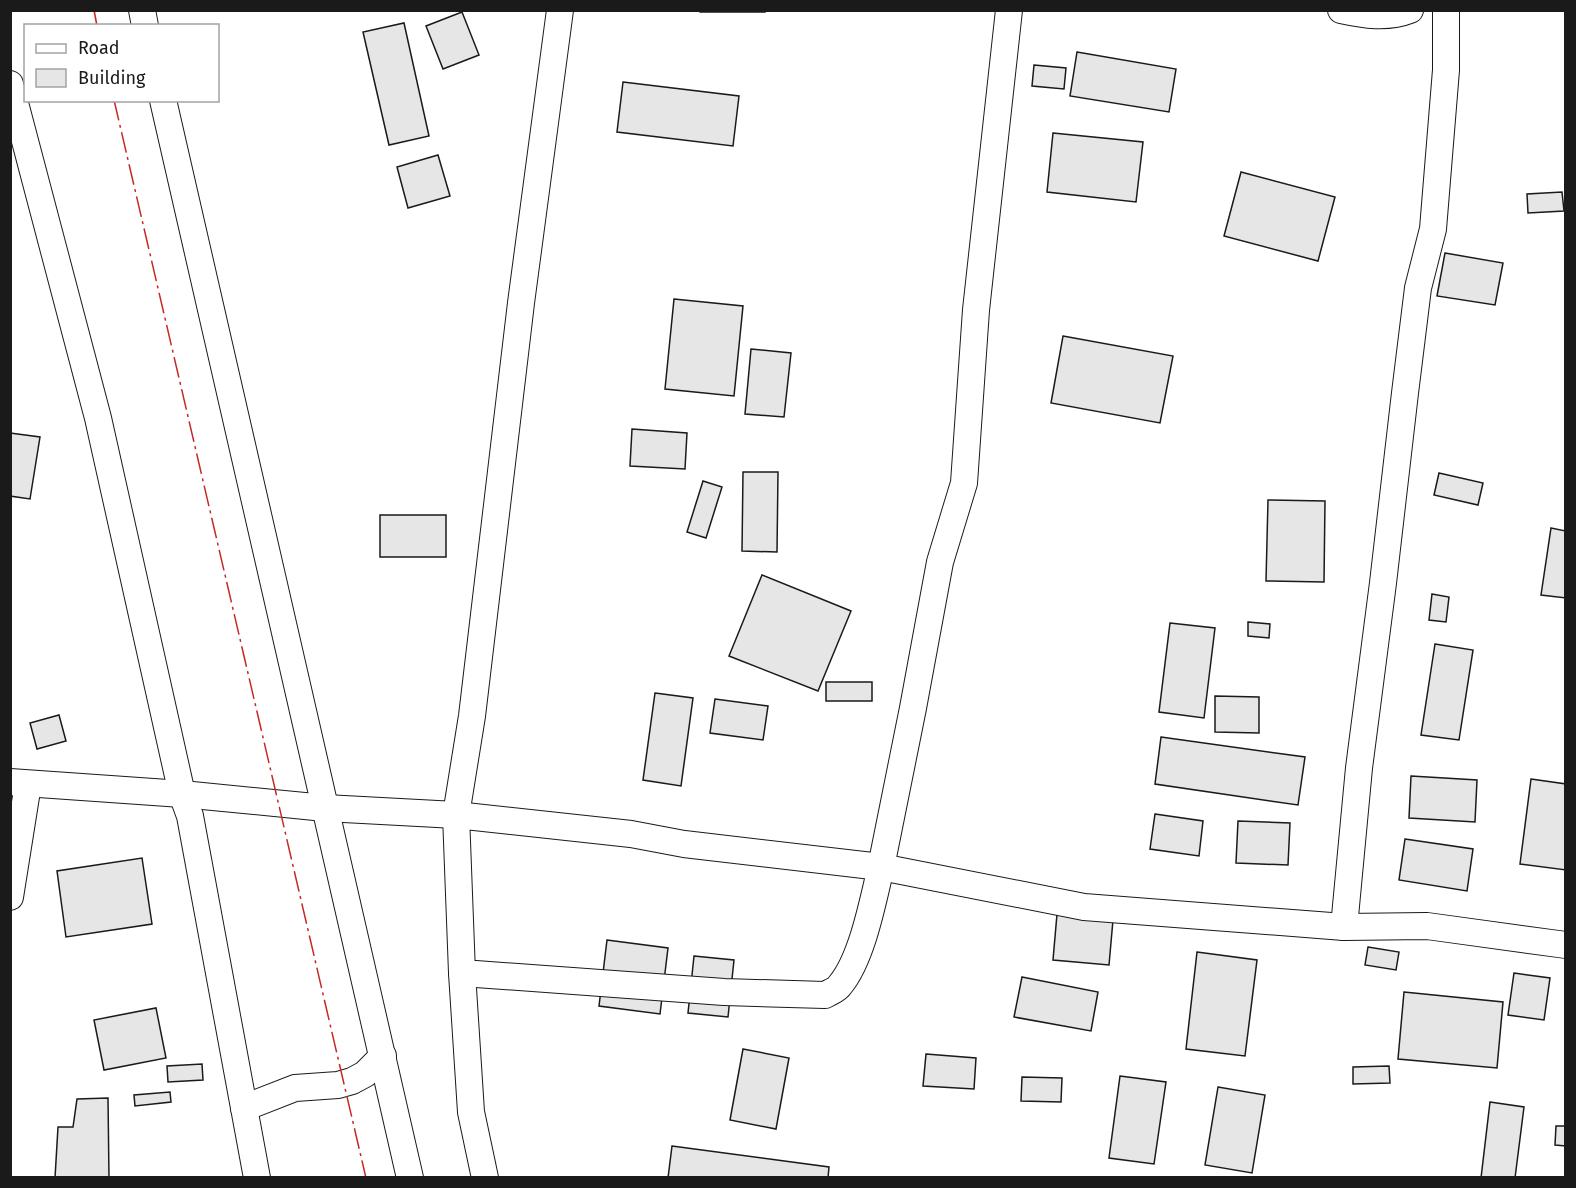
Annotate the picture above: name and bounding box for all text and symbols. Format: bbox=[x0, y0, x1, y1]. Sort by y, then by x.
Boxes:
legend bbox=[24, 24, 219, 102]
text: Road bbox=[78, 37, 120, 59]
text: Building bbox=[78, 67, 146, 89]

